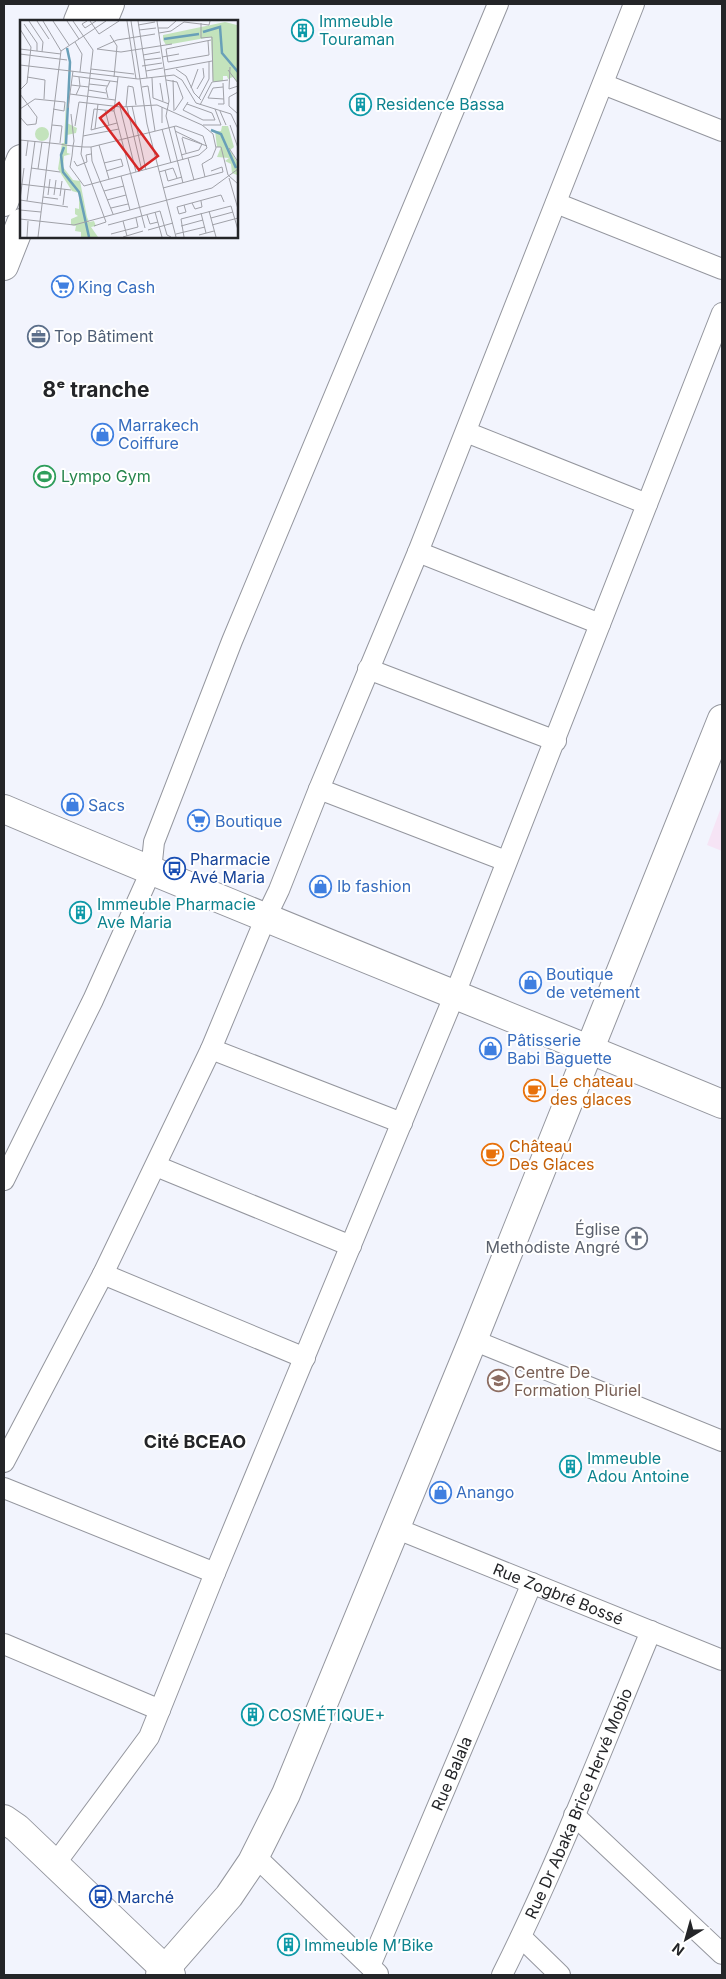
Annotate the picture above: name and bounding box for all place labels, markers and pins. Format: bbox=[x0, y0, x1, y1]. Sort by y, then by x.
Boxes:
place label: Immeuble Touraman bbox=[319, 11, 395, 49]
building icon: Immeuble Touraman bbox=[291, 18, 315, 42]
building icon: Residence Bassa bbox=[348, 92, 372, 116]
place label: Residence Bassa bbox=[376, 94, 505, 114]
supermarket icon: King Cash bbox=[50, 275, 74, 299]
place label: King Cash bbox=[78, 277, 155, 297]
office icon: Top Bâtiment bbox=[26, 324, 50, 348]
place label: Top Bâtiment bbox=[54, 326, 154, 346]
place label: Marrakech Coiffure bbox=[118, 415, 199, 453]
shop icon: Marrakech Coiffure bbox=[90, 422, 114, 446]
sports icon: Lympo Gym bbox=[33, 464, 57, 488]
place label: Lympo Gym bbox=[61, 466, 151, 486]
shop icon: Sacs bbox=[60, 793, 84, 817]
place label: Sacs bbox=[88, 795, 125, 815]
supermarket icon: Boutique bbox=[187, 809, 211, 833]
place label: Boutique bbox=[215, 811, 282, 831]
place label: Pharmacie Avé Maria bbox=[190, 849, 270, 887]
bus stop icon: Pharmacie Avé Maria bbox=[162, 856, 186, 880]
shop icon: Ib fashion bbox=[309, 874, 333, 898]
place label: Ib fashion bbox=[337, 876, 411, 896]
place label: Immeuble Pharmacie Ave Maria bbox=[97, 894, 256, 932]
building icon: Immeuble Pharmacie Ave Maria bbox=[69, 901, 93, 925]
place label: Boutique de vetement bbox=[546, 964, 640, 1002]
shop icon: Boutique de vetement bbox=[518, 971, 542, 995]
place label: Pâtisserie Babi Baguette bbox=[507, 1030, 612, 1068]
shop icon: Pâtisserie Babi Baguette bbox=[479, 1037, 503, 1061]
place label: Le chateau des glaces bbox=[550, 1071, 633, 1109]
cafe icon: Le chateau des glaces bbox=[522, 1078, 546, 1102]
place label: Château Des Glaces bbox=[509, 1136, 595, 1174]
cafe icon: Château Des Glaces bbox=[481, 1143, 505, 1167]
place label: Église Methodiste Angré bbox=[486, 1219, 620, 1257]
church icon: Église Methodiste Angré bbox=[624, 1226, 648, 1250]
place label: Centre De Formation Pluriel bbox=[514, 1362, 641, 1400]
school or university icon: Centre De Formation Pluriel bbox=[486, 1369, 510, 1393]
place label: Immeuble Adou Antoine bbox=[587, 1448, 689, 1486]
building icon: Immeuble Adou Antoine bbox=[559, 1455, 583, 1479]
shop icon: Anango bbox=[428, 1480, 452, 1504]
place label: Anango bbox=[456, 1482, 514, 1502]
building icon: COSMÉTIQUE+ bbox=[240, 1703, 264, 1727]
place label: COSMÉTIQUE+ bbox=[268, 1705, 385, 1725]
bus stop icon: Marché bbox=[89, 1885, 113, 1909]
place label: Marché bbox=[117, 1887, 174, 1907]
building icon: Immeuble M’Bike bbox=[276, 1933, 300, 1957]
place label: Immeuble M’Bike bbox=[304, 1935, 433, 1955]

